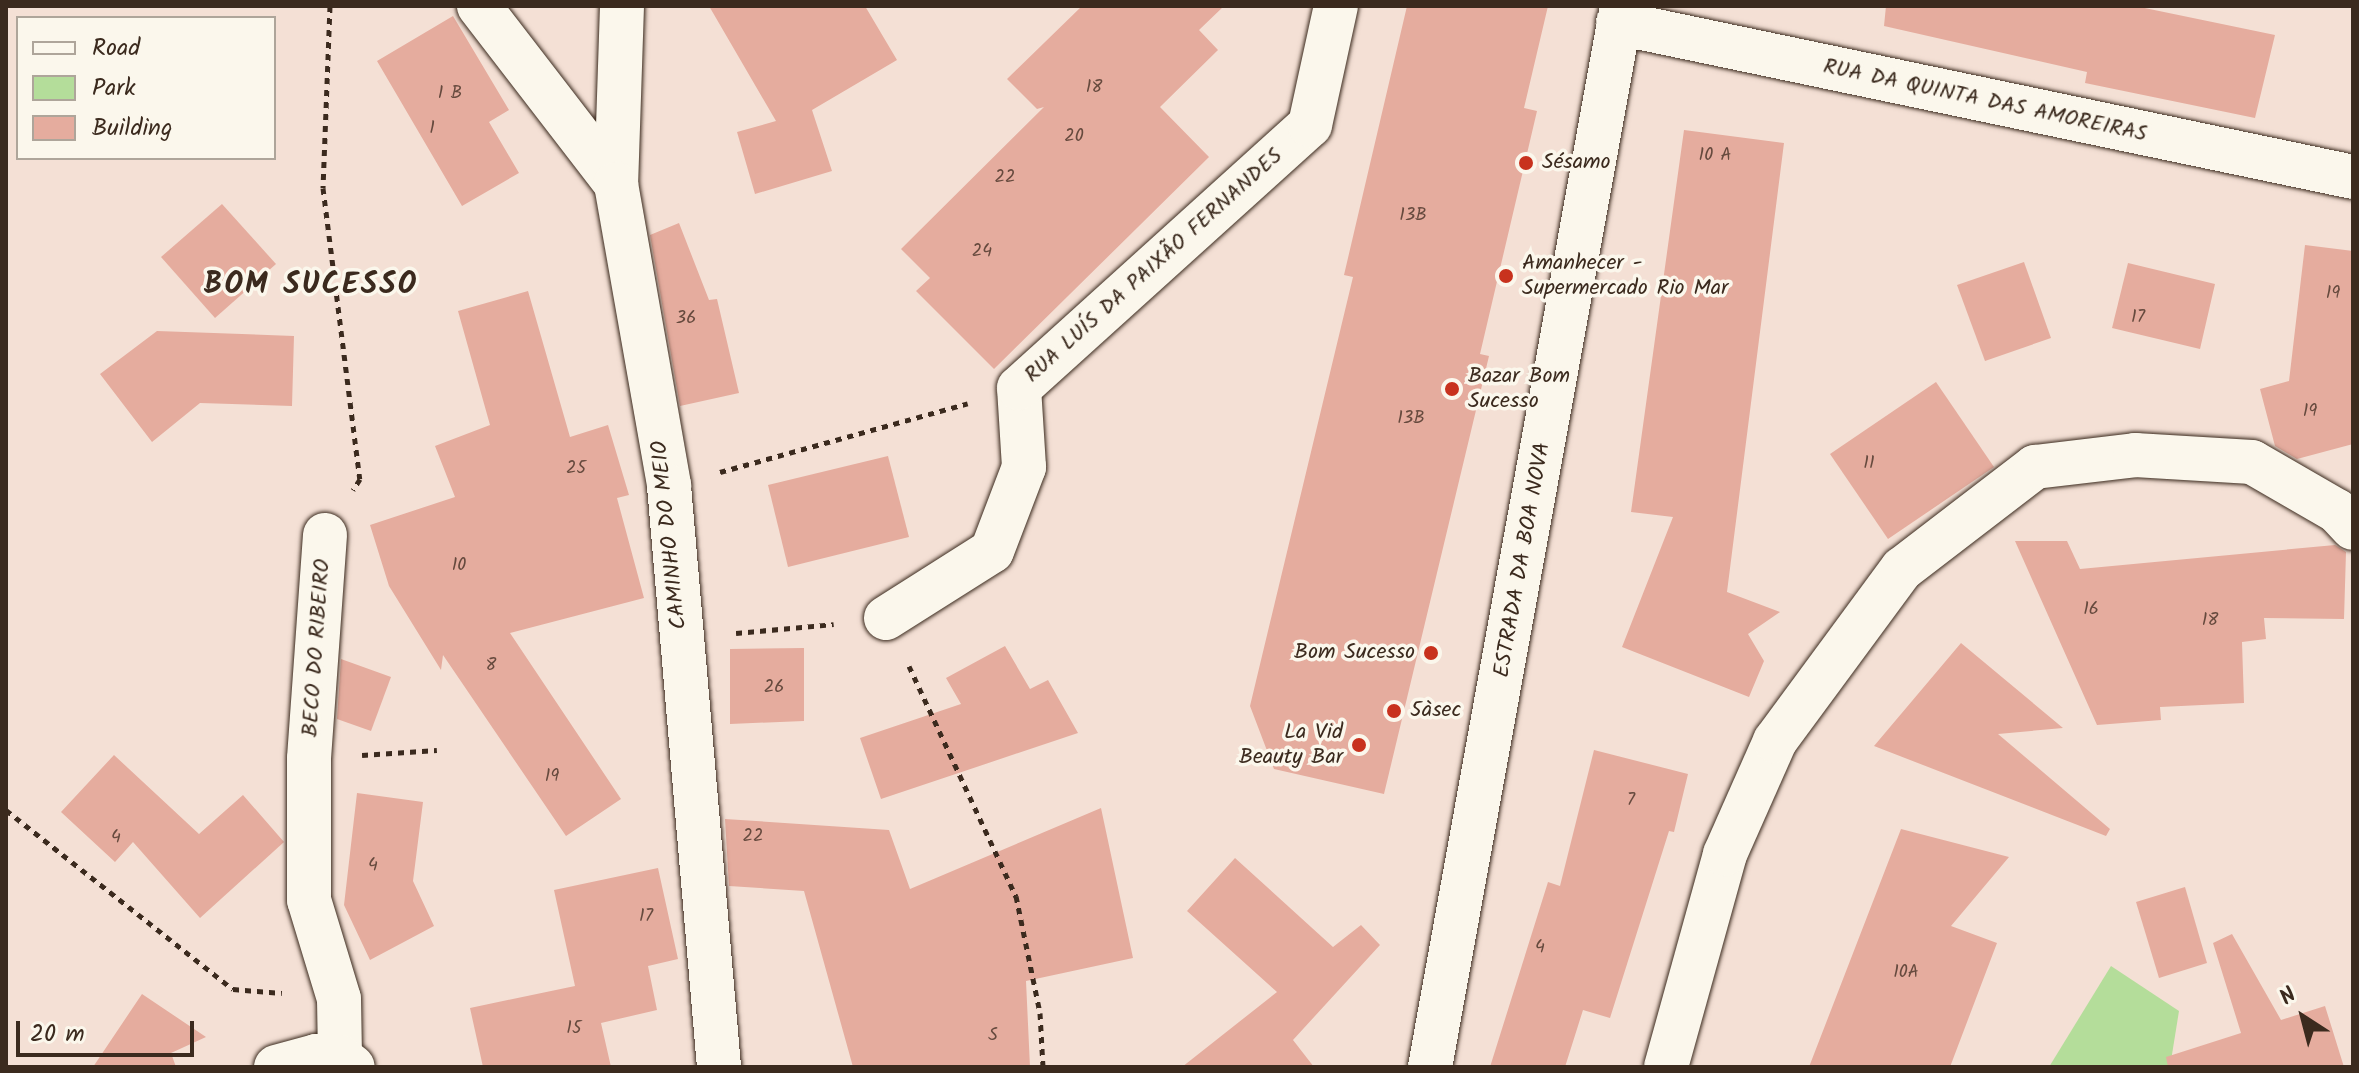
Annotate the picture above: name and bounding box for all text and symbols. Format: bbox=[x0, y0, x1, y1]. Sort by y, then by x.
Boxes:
legend bbox=[16, 16, 276, 160]
text: Road bbox=[92, 29, 140, 68]
street label: RUA DA QUINTA DAS AMOREIRAS bbox=[1821, 54, 2149, 148]
text: Park bbox=[92, 69, 136, 108]
house number: 18 bbox=[1086, 77, 1102, 99]
house number: 1 B bbox=[438, 83, 462, 105]
text: Building bbox=[92, 109, 172, 148]
house number: 1 bbox=[429, 118, 435, 140]
house number: 20 bbox=[1064, 126, 1084, 148]
street label: RUA LUÍS DA PAIXÃO FERNANDES bbox=[1020, 143, 1288, 389]
house number: 10 A bbox=[1699, 145, 1731, 167]
place label: Sésamo bbox=[1542, 150, 1610, 176]
marker: Sésamo bbox=[1517, 154, 1535, 172]
house number: 22 bbox=[995, 167, 1015, 189]
house number: 13B bbox=[1399, 205, 1427, 227]
house number: 24 bbox=[972, 241, 992, 263]
place label: Amanhecer - Supermercado Rio Mar bbox=[1522, 250, 1728, 302]
district label: BOM SUCESSO bbox=[204, 267, 418, 303]
marker: Amanhecer - Supermercado Rio Mar bbox=[1497, 267, 1515, 285]
house number: 19 bbox=[2326, 283, 2340, 305]
house number: 17 bbox=[2131, 307, 2145, 329]
house number: 36 bbox=[676, 308, 696, 330]
place label: Bazar Bom Sucesso bbox=[1468, 363, 1570, 414]
marker: Bazar Bom Sucesso bbox=[1443, 380, 1461, 398]
house number: 19 bbox=[2303, 401, 2317, 423]
house number: 13B bbox=[1397, 408, 1425, 430]
street label: CAMINHO DO MEIO bbox=[647, 439, 693, 631]
street label: ESTRADA DA BOA NOVA bbox=[1489, 440, 1557, 680]
house number: 11 bbox=[1863, 453, 1875, 475]
house number: 25 bbox=[566, 458, 586, 480]
house number: 10 bbox=[452, 555, 466, 577]
street label: BECO DO RIBEIRO bbox=[298, 558, 336, 738]
house number: 16 bbox=[2083, 599, 2099, 621]
house number: 18 bbox=[2202, 610, 2218, 632]
place label: Bom Sucesso bbox=[1294, 640, 1415, 666]
marker: Bom Sucesso bbox=[1422, 644, 1440, 662]
house number: 8 bbox=[486, 655, 496, 677]
house number: 26 bbox=[764, 677, 784, 699]
place label: 5àsec bbox=[1410, 698, 1461, 724]
marker: 5àsec bbox=[1385, 702, 1403, 720]
place label: La Vid Beauty Bar bbox=[1239, 719, 1343, 770]
marker: La Vid Beauty Bar bbox=[1350, 736, 1368, 754]
house number: 19 bbox=[545, 766, 559, 788]
house number: 7 bbox=[1627, 790, 1635, 812]
house number: 22 bbox=[743, 826, 763, 848]
house number: 4 bbox=[111, 827, 121, 849]
house number: 4 bbox=[368, 855, 378, 877]
house number: 17 bbox=[639, 906, 653, 928]
house number: 4 bbox=[1535, 937, 1545, 959]
house number: 10A bbox=[1893, 962, 1919, 984]
north arrow bbox=[2263, 977, 2343, 1057]
text: N bbox=[2273, 979, 2304, 1015]
scale bar bbox=[20, 1005, 198, 1055]
text: 20 m bbox=[30, 1015, 85, 1054]
house number: 15 bbox=[566, 1018, 582, 1040]
house number: S bbox=[988, 1025, 998, 1047]

